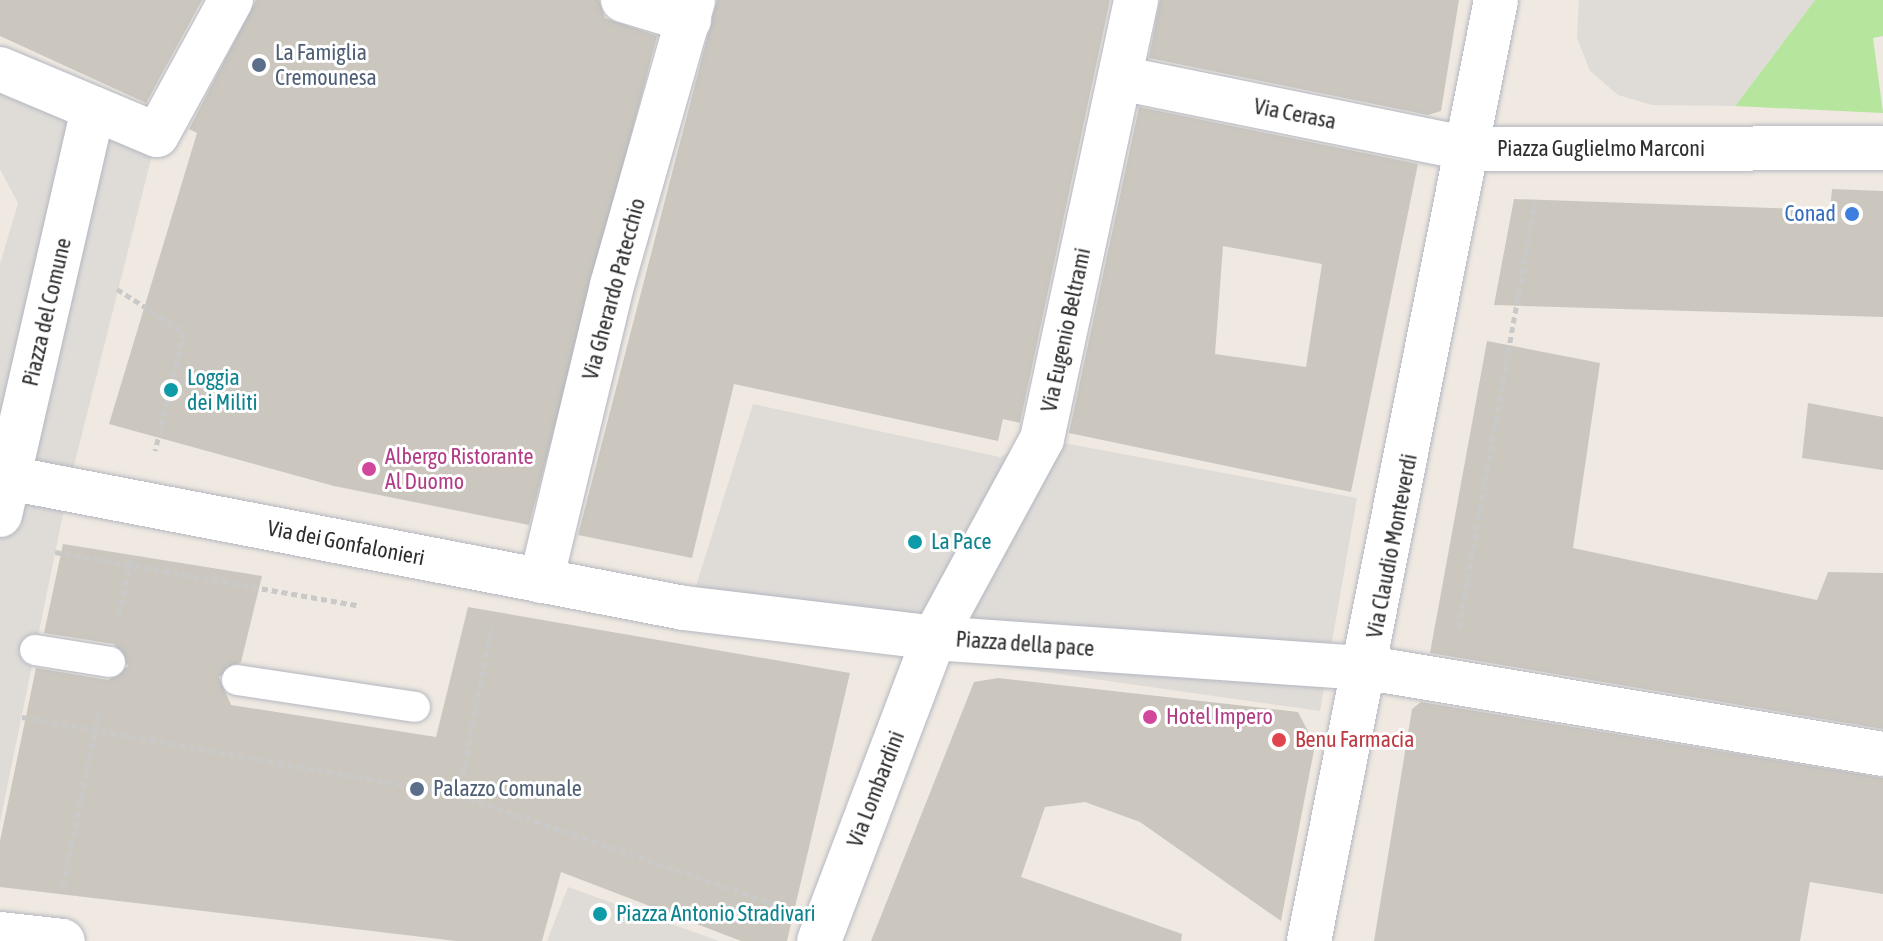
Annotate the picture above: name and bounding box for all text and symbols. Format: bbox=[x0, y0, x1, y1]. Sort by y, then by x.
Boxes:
place label: La Famiglia Cremounesa bbox=[275, 39, 377, 90]
marker: La Famiglia Cremounesa bbox=[250, 56, 268, 74]
street label: Via Cerasa bbox=[1252, 93, 1338, 135]
street label: Piazza Guglielmo Marconi bbox=[1497, 136, 1705, 162]
street label: Via Gherardo Patecchio bbox=[577, 195, 651, 383]
place label: Conad bbox=[1784, 201, 1836, 227]
marker: Conad bbox=[1843, 205, 1861, 223]
street label: Piazza del Comune bbox=[17, 235, 77, 389]
street label: Via Eugenio Beltrami bbox=[1036, 246, 1096, 414]
place label: Loggia dei Militi bbox=[187, 364, 258, 416]
marker: Loggia dei Militi bbox=[162, 381, 180, 399]
place label: Albergo Ristorante Al Duomo bbox=[385, 443, 534, 494]
street label: Via Claudio Monteverdi bbox=[1361, 452, 1423, 640]
marker: Albergo Ristorante Al Duomo bbox=[360, 460, 378, 478]
street label: Via dei Gonfalonieri bbox=[265, 515, 427, 571]
place label: La Pace bbox=[931, 529, 991, 555]
marker: La Pace bbox=[906, 533, 924, 551]
street label: Piazza della pace bbox=[955, 626, 1095, 662]
place label: Hotel Impero bbox=[1166, 704, 1273, 730]
marker: Hotel Impero bbox=[1141, 708, 1159, 726]
street label: Via Lombardini bbox=[842, 727, 910, 851]
place label: Benu Farmacia bbox=[1295, 727, 1414, 753]
marker: Benu Farmacia bbox=[1270, 731, 1288, 749]
place label: Palazzo Comunale bbox=[433, 776, 582, 802]
marker: Palazzo Comunale bbox=[408, 780, 426, 798]
place label: Piazza Antonio Stradivari bbox=[616, 901, 816, 927]
marker: Piazza Antonio Stradivari bbox=[591, 905, 609, 923]

